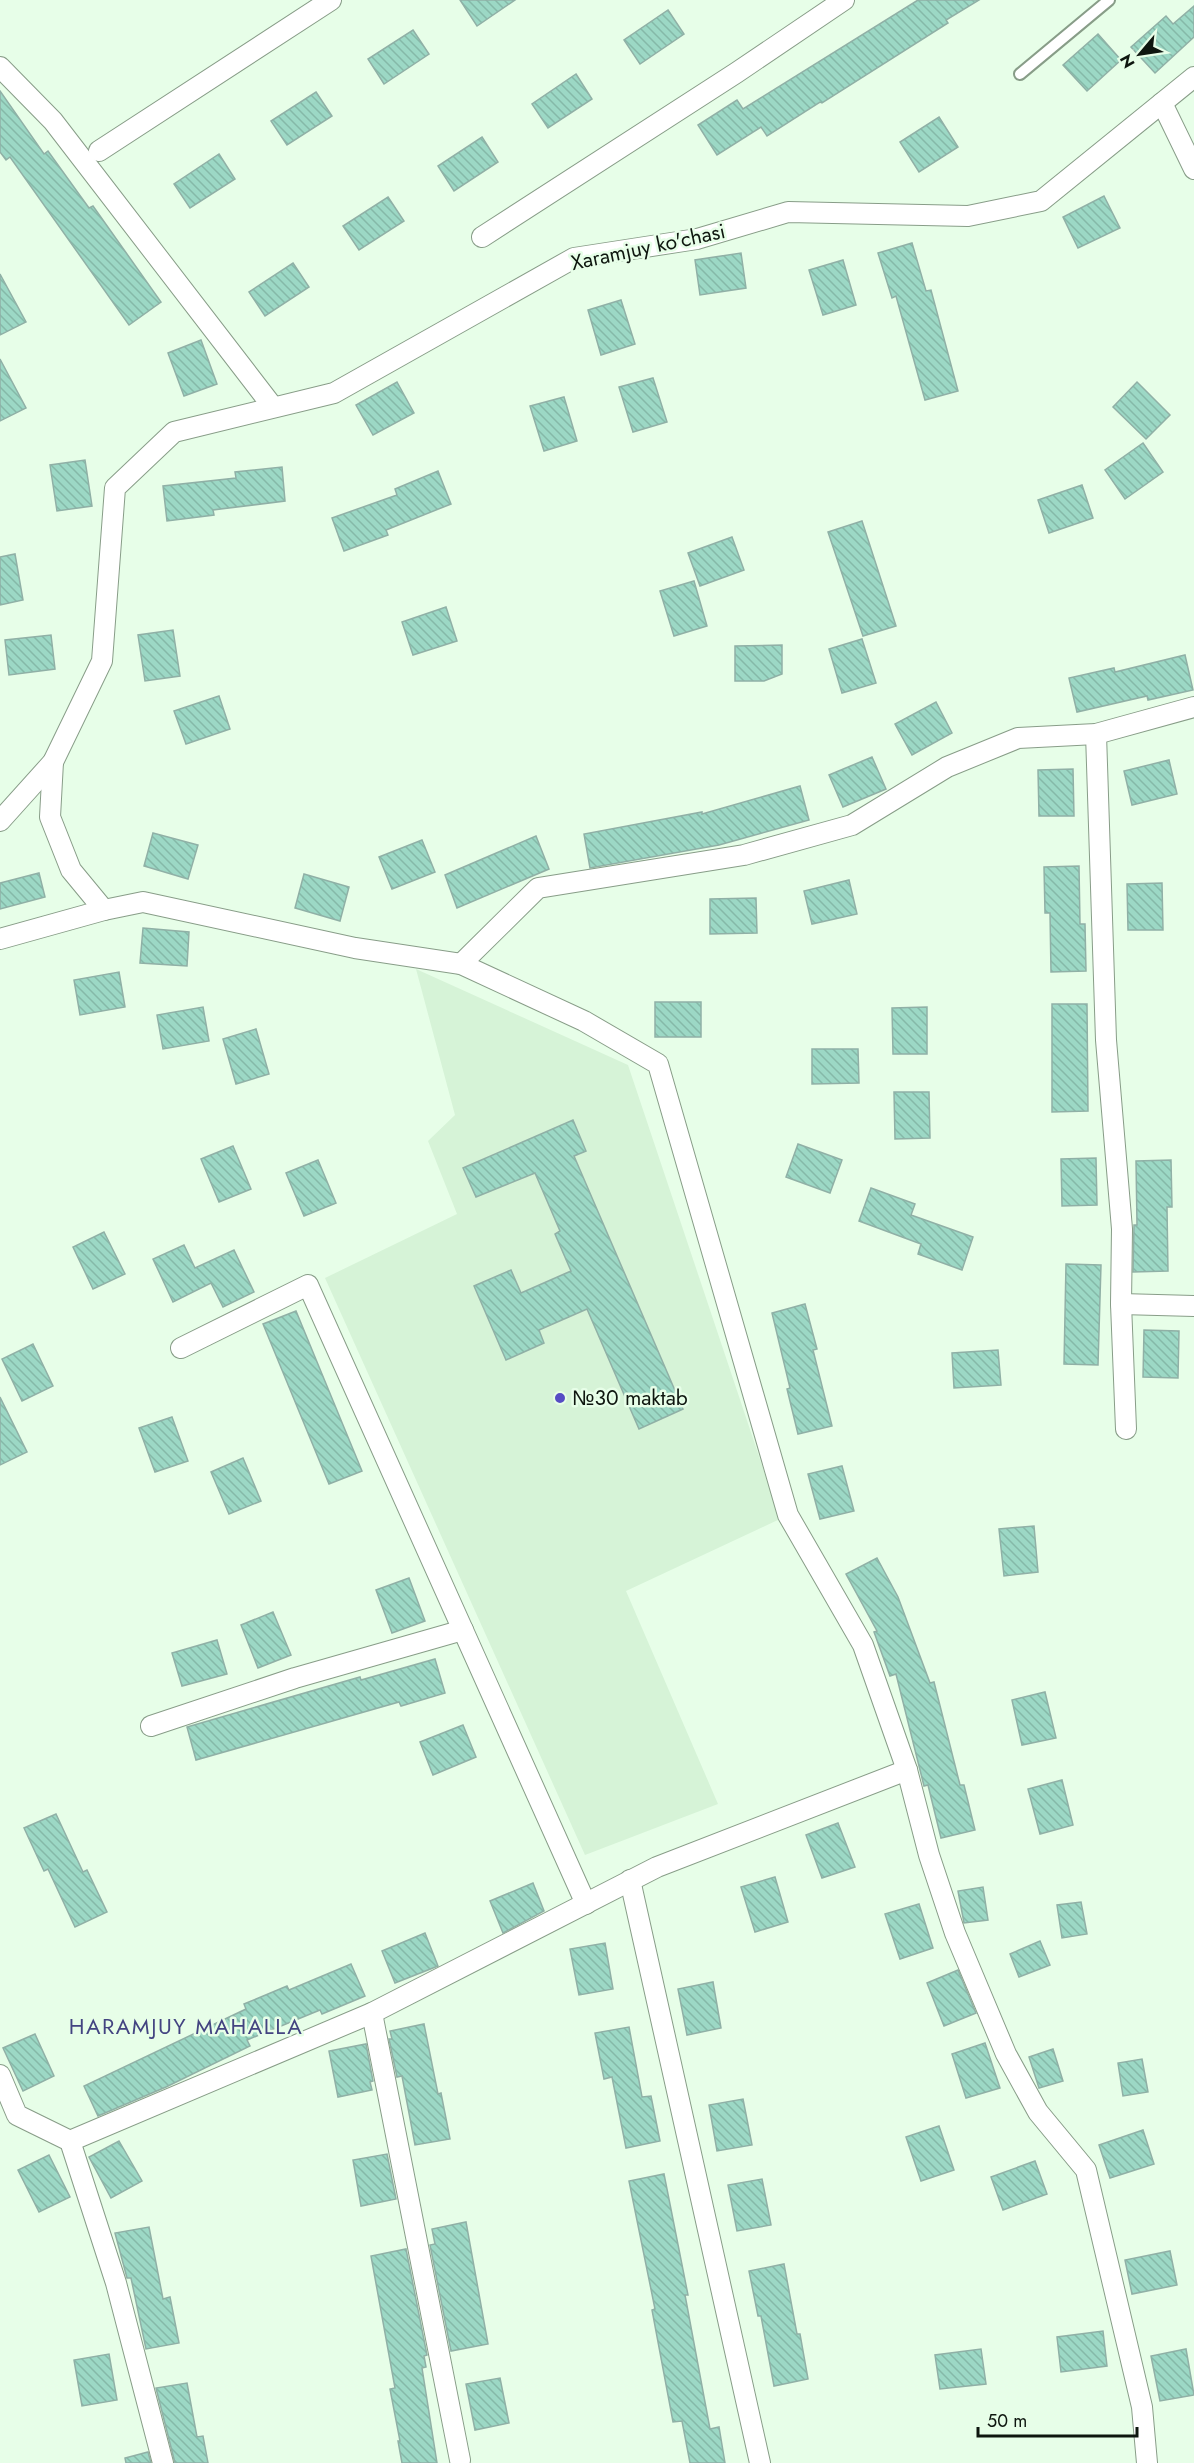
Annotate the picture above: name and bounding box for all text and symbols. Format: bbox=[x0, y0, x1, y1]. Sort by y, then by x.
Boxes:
north arrow bbox=[1110, 24, 1170, 84]
text: N bbox=[1114, 50, 1140, 72]
street label: Xaramjuy ko'chasi bbox=[568, 216, 728, 278]
place label: №30 maktab bbox=[572, 1383, 688, 1413]
marker: №30 maktab bbox=[553, 1391, 567, 1405]
district label: HARAMJUY MAHALLA bbox=[69, 2010, 303, 2042]
scale bar bbox=[978, 2400, 1137, 2438]
text: 50 m bbox=[987, 2408, 1027, 2434]

